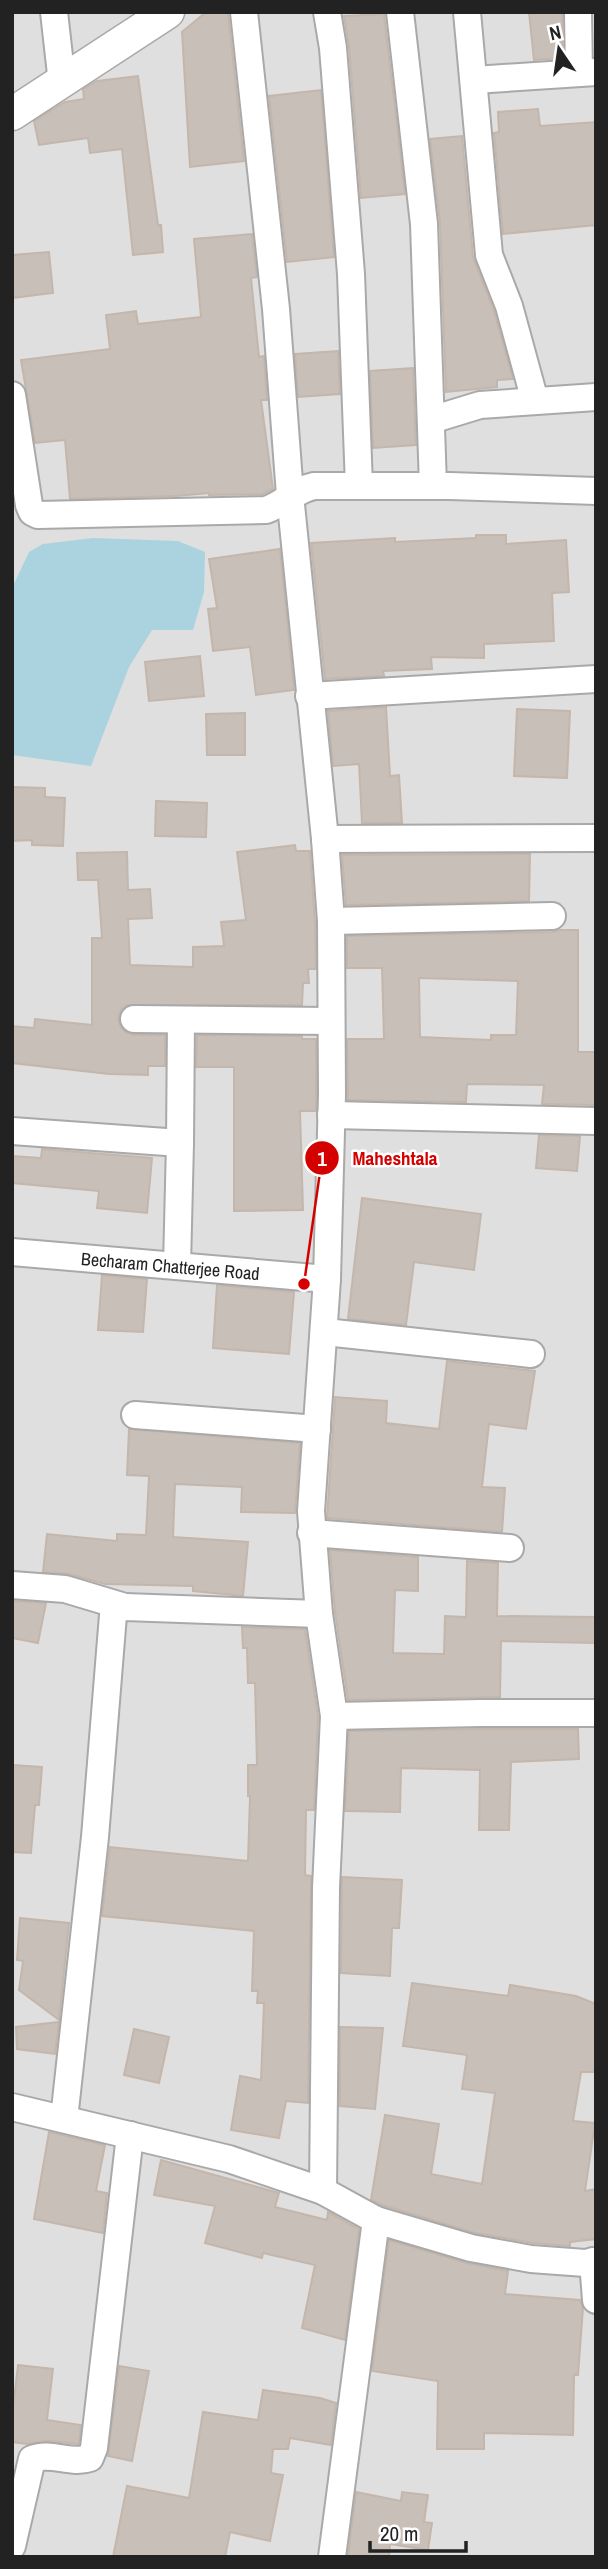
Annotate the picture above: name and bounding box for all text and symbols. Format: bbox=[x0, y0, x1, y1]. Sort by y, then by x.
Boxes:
north arrow bbox=[524, 14, 594, 84]
text: N bbox=[547, 19, 564, 46]
callout: Maheshtala bbox=[304, 1138, 452, 1178]
text: 1 bbox=[317, 1144, 327, 1173]
text: Maheshtala bbox=[353, 1145, 438, 1171]
street label: Becharam Chatterjee Road bbox=[80, 1245, 261, 1286]
scale bar bbox=[370, 2510, 466, 2554]
text: 20 m bbox=[380, 2519, 418, 2548]

